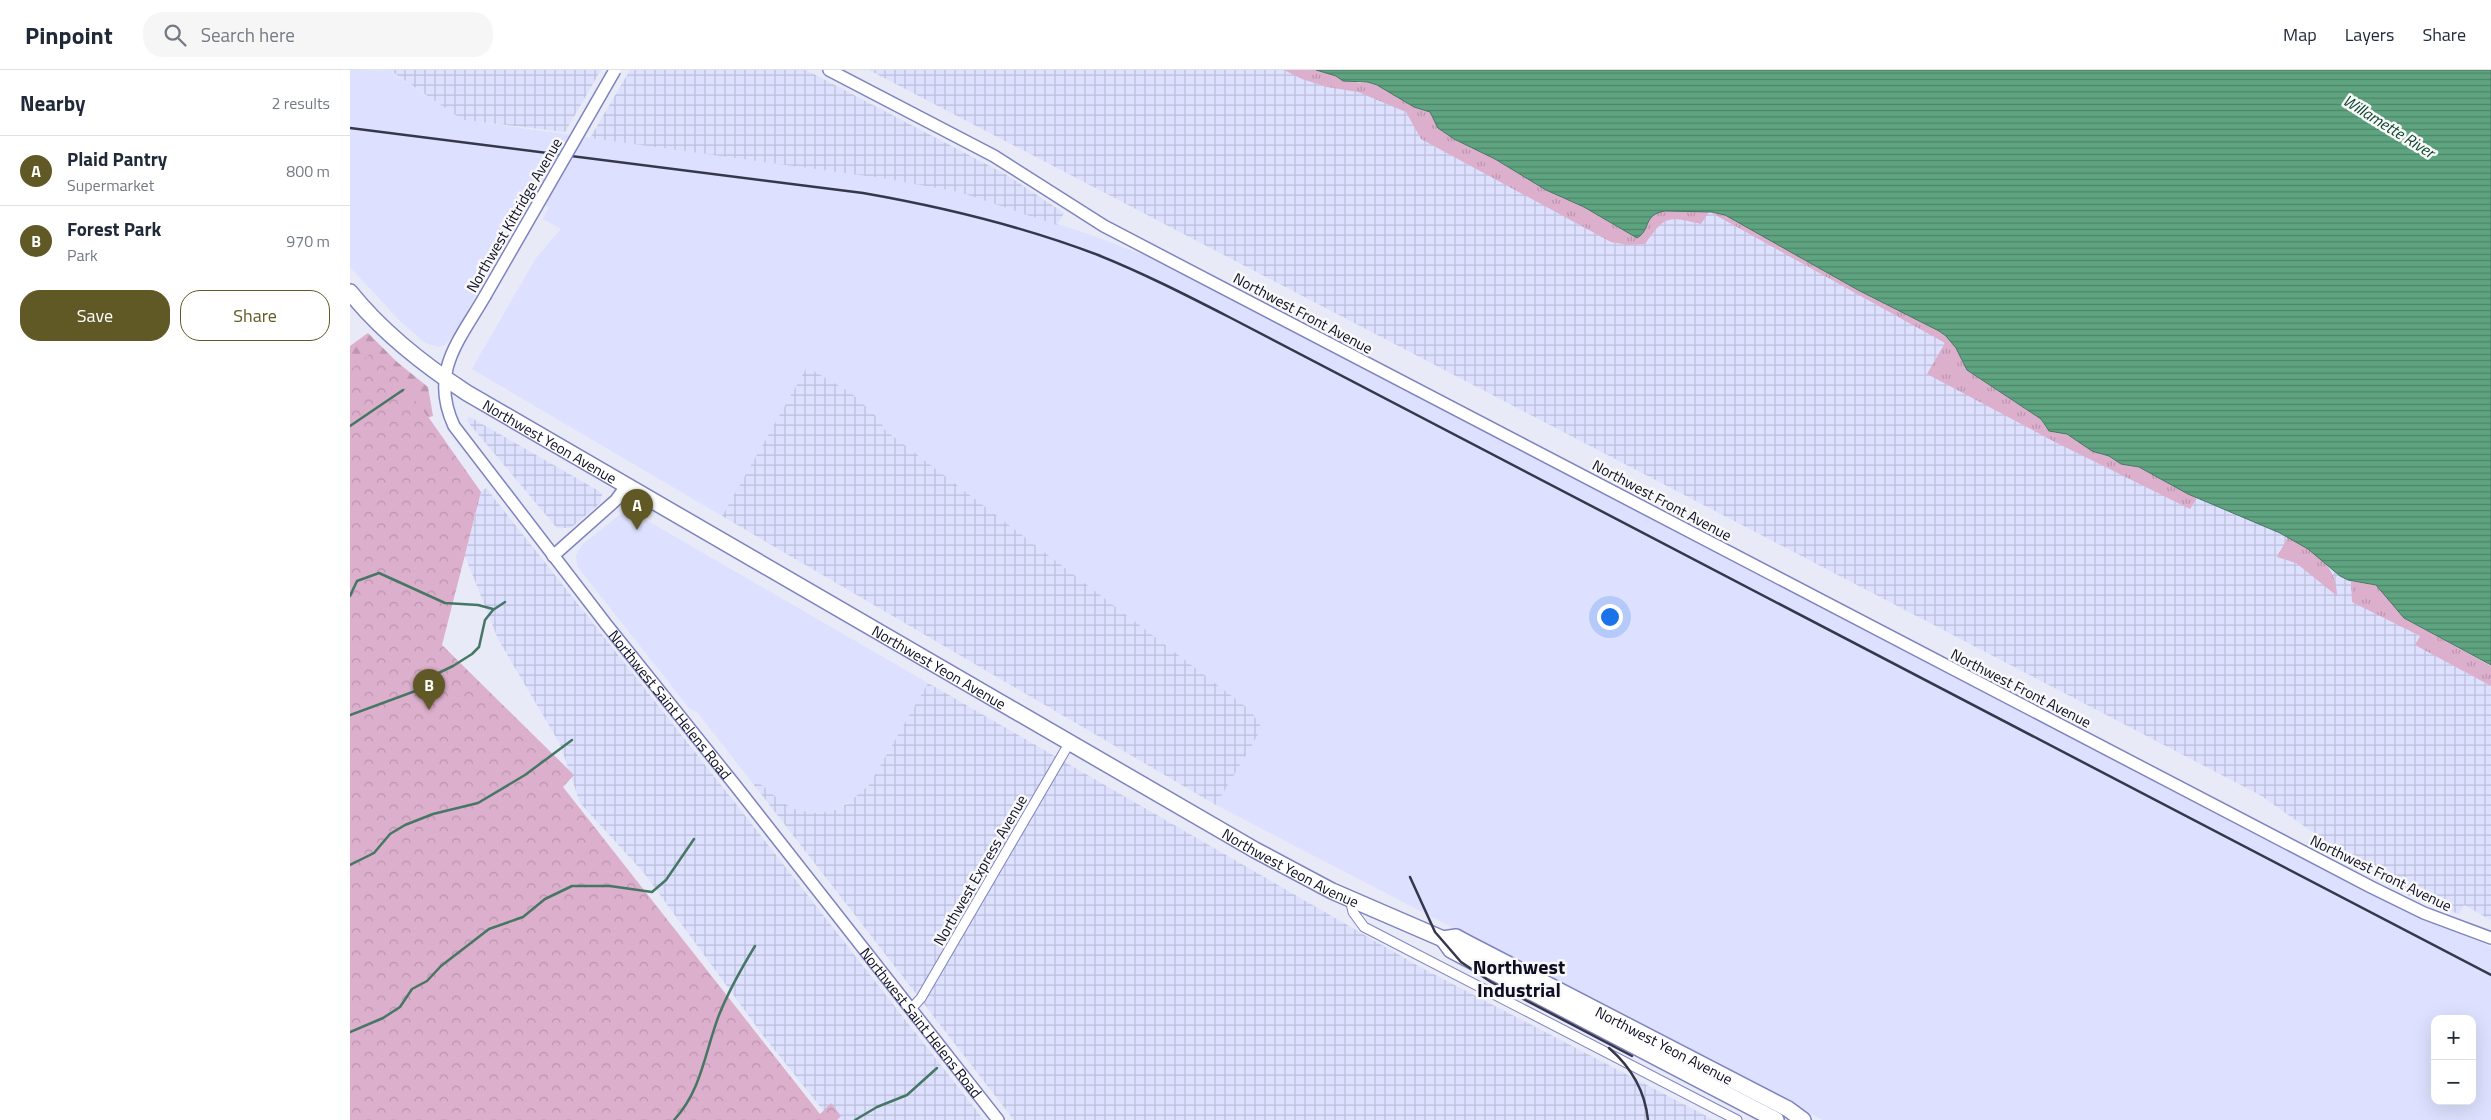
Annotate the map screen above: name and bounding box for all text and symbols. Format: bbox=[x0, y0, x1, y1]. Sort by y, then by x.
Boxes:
search box bbox=[143, 12, 493, 57]
text: Pinpoint bbox=[25, 17, 113, 53]
text: Search here bbox=[201, 20, 295, 49]
icon: search bbox=[161, 21, 189, 49]
text: Map bbox=[2283, 21, 2317, 48]
text: Layers bbox=[2345, 21, 2394, 48]
text: Share bbox=[2422, 21, 2466, 48]
text: Nearby bbox=[20, 87, 85, 119]
water label: Willamette River bbox=[2338, 88, 2441, 165]
text: 2 results bbox=[271, 91, 330, 115]
street label: Northwest Kittridge Avenue bbox=[460, 133, 568, 297]
text: Plaid Pantry bbox=[67, 144, 167, 173]
text: A bbox=[31, 159, 41, 183]
text: 800 m bbox=[286, 159, 330, 183]
text: Supermarket bbox=[67, 173, 154, 197]
text: Forest Park bbox=[67, 214, 161, 243]
text: B bbox=[31, 229, 41, 253]
text: 970 m bbox=[286, 229, 330, 253]
text: Park bbox=[67, 243, 98, 267]
street label: Northwest Front Avenue bbox=[1229, 266, 1377, 360]
button: Save bbox=[20, 290, 170, 341]
button: Share bbox=[180, 290, 330, 341]
street label: Northwest Yeon Avenue bbox=[478, 393, 621, 489]
street label: Northwest Front Avenue bbox=[1588, 453, 1736, 547]
pin: A bbox=[621, 489, 653, 530]
your location bbox=[1597, 604, 1623, 630]
street label: Northwest Yeon Avenue bbox=[868, 619, 1011, 715]
street label: Northwest Saint Helens Road bbox=[603, 625, 738, 784]
street label: Northwest Front Avenue bbox=[1947, 643, 2095, 733]
pin: B bbox=[413, 669, 445, 710]
street label: Northwest Express Avenue bbox=[927, 790, 1033, 950]
street label: Northwest Yeon Avenue bbox=[1218, 822, 1363, 913]
street label: Northwest Front Avenue bbox=[2306, 829, 2456, 917]
street label: Northwest Saint Helens Road bbox=[855, 942, 988, 1103]
district label: Northwest Industrial bbox=[1473, 951, 1565, 1005]
street label: Northwest Yeon Avenue bbox=[1592, 1000, 1737, 1090]
map controls bbox=[2431, 1015, 2476, 1105]
button: + bbox=[2431, 1015, 2476, 1060]
button: − bbox=[2431, 1060, 2476, 1105]

